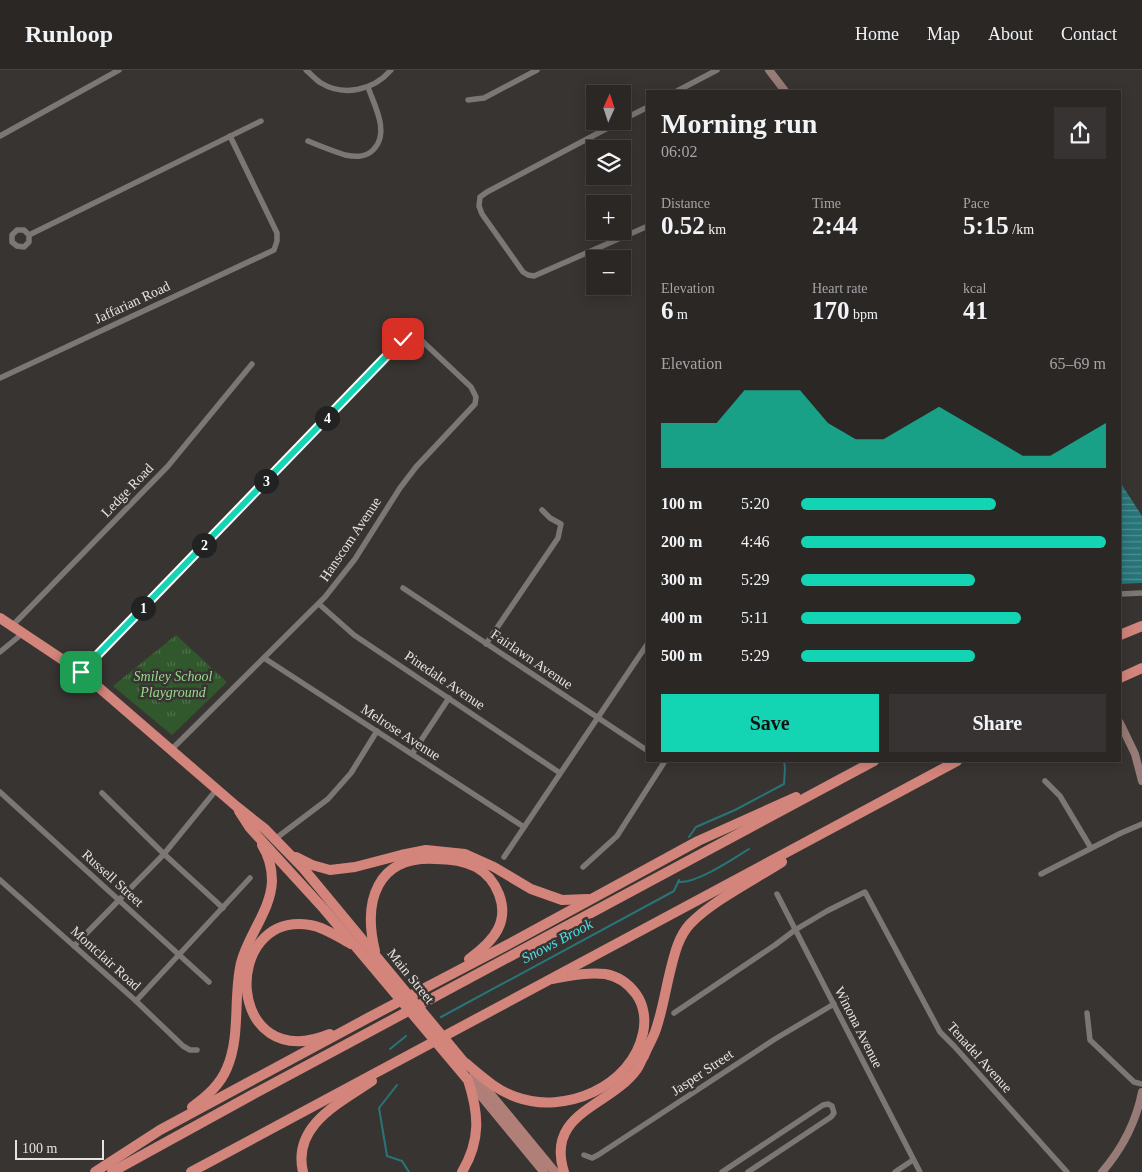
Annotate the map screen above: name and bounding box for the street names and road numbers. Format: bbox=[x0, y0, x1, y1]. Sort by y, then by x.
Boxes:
street label: Jaffarian Road bbox=[92, 278, 172, 327]
street label: Ledge Road bbox=[98, 461, 156, 520]
street label: Hanscom Avenue bbox=[317, 494, 384, 584]
street label: Fairlawn Avenue bbox=[488, 627, 575, 692]
street label: Pinedale Avenue bbox=[402, 648, 488, 713]
street label: Melrose Avenue bbox=[358, 701, 443, 764]
street label: Russell Street bbox=[79, 847, 147, 910]
street label: Montclair Road bbox=[68, 923, 143, 993]
street label: Main Street bbox=[384, 946, 437, 1007]
street label: Winona Avenue bbox=[832, 984, 885, 1070]
street label: Tenadel Avenue bbox=[944, 1019, 1015, 1096]
street label: Jasper Street bbox=[669, 1046, 736, 1099]

